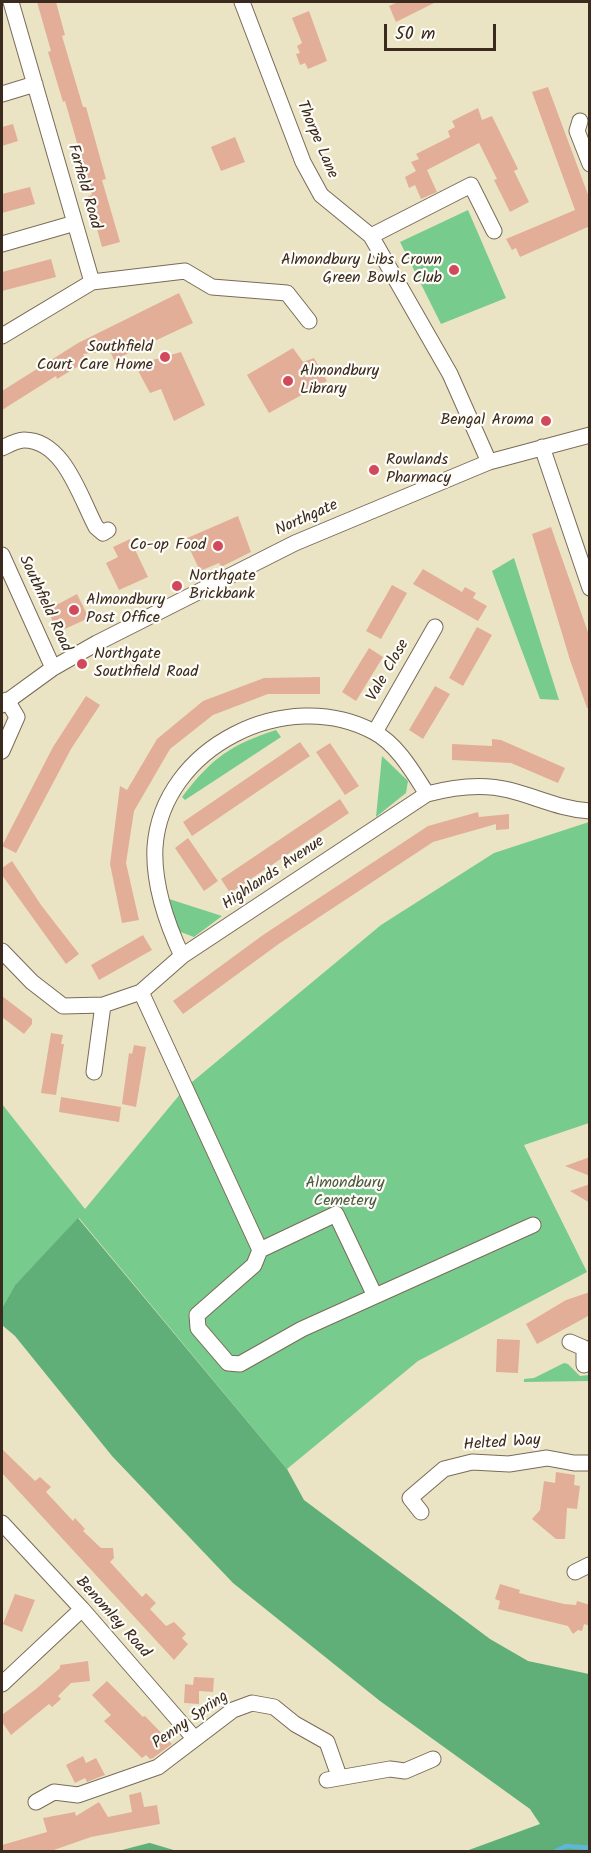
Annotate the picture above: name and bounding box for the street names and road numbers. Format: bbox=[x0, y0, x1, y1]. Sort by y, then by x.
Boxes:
street label: Thorpe Lane bbox=[291, 98, 341, 182]
street label: Farfield Road bbox=[62, 142, 104, 232]
street label: Northgate bbox=[273, 497, 341, 541]
street label: Southfield Road bbox=[13, 553, 75, 655]
street label: Vale Close bbox=[364, 637, 414, 705]
street label: Highlands Avenue bbox=[219, 833, 329, 915]
street label: Helted Way bbox=[463, 1432, 541, 1456]
street label: Benomley Road bbox=[70, 1573, 154, 1663]
street label: Penny Spring bbox=[149, 1688, 233, 1754]

